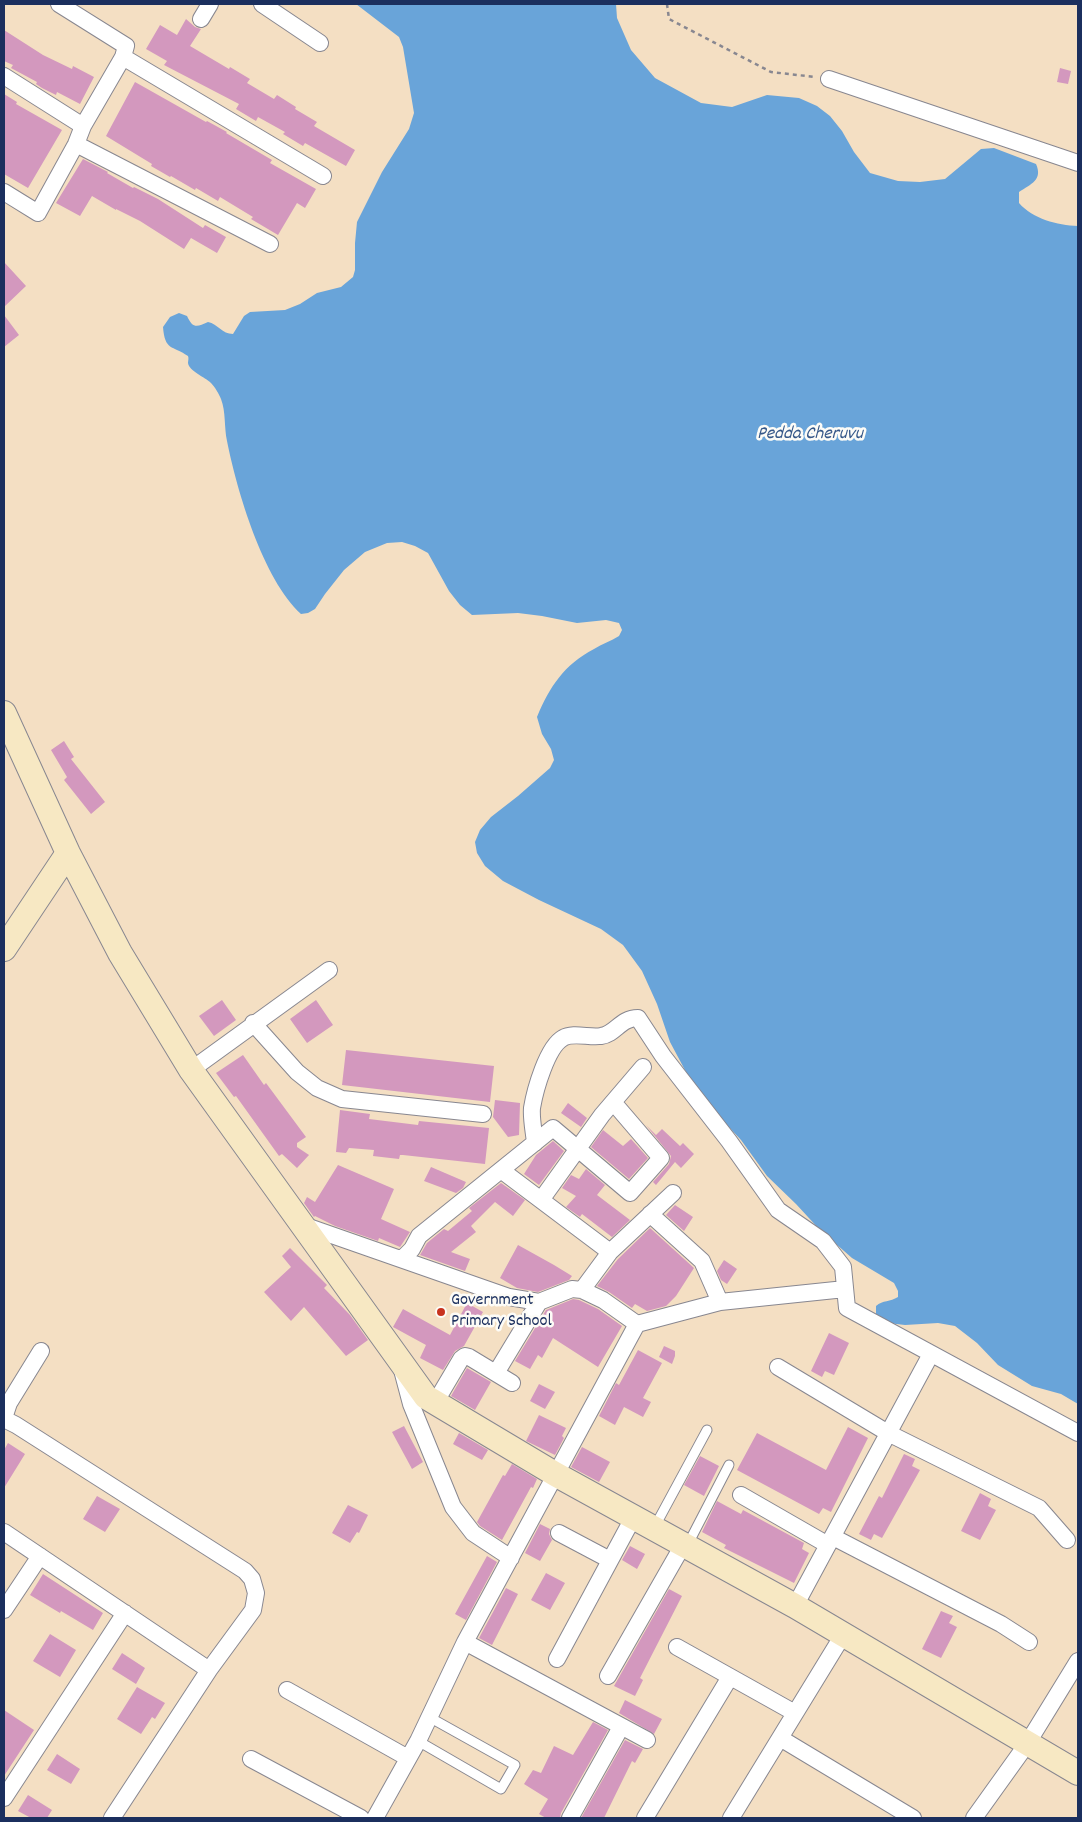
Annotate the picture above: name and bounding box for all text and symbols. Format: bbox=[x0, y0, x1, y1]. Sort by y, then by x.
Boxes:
water label: Pedda Cheruvu bbox=[757, 424, 863, 446]
place label: Government Primary School bbox=[451, 1291, 552, 1334]
marker: Government Primary School bbox=[435, 1306, 447, 1318]

